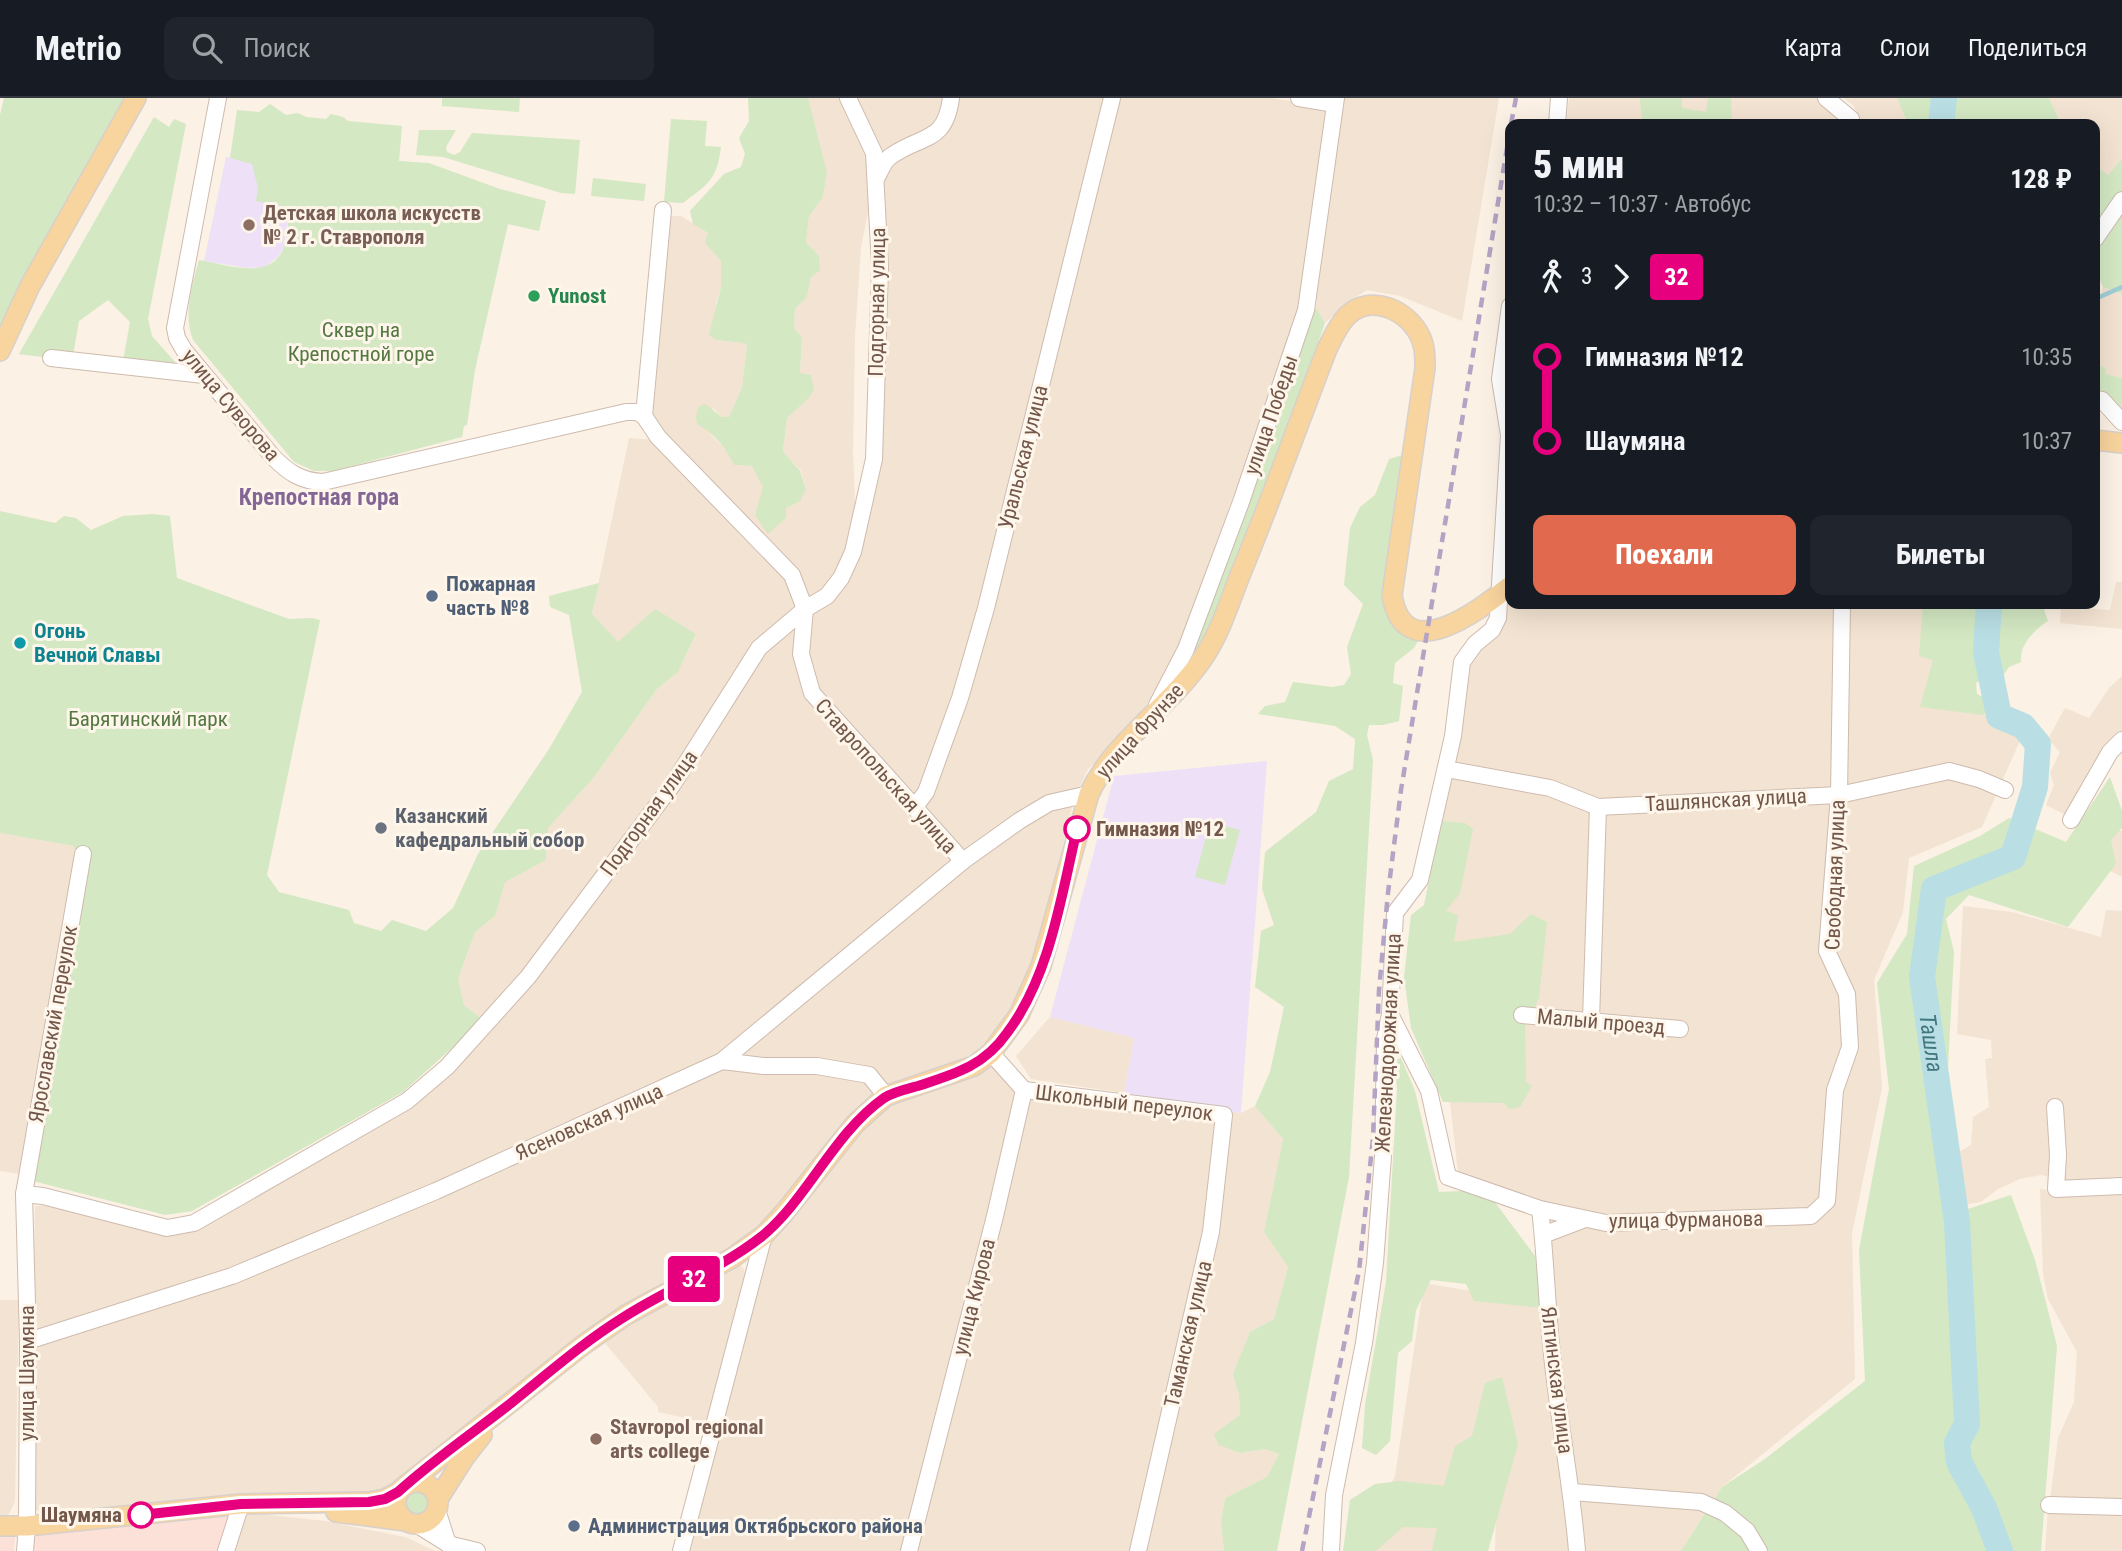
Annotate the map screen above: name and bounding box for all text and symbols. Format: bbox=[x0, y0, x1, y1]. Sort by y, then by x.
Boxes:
search box bbox=[164, 17, 654, 80]
text: Metrio bbox=[35, 29, 122, 68]
icon: search bbox=[188, 29, 226, 67]
text: Поиск bbox=[244, 33, 311, 63]
text: Карта bbox=[1784, 34, 1842, 62]
text: Слои bbox=[1880, 34, 1930, 62]
text: Поделиться bbox=[1968, 34, 2087, 62]
text: 5 мин bbox=[1533, 143, 1624, 187]
text: 128 ₽ bbox=[2010, 164, 2072, 194]
text: 10:32 – 10:37 · Автобус bbox=[1533, 191, 1751, 218]
place label: Детская школа искусств № 2 г. Ставрополя bbox=[263, 201, 481, 249]
marker: Детская школа искусств № 2 г. Ставрополя bbox=[241, 217, 257, 233]
street label: Подгорная улица bbox=[864, 227, 890, 377]
icon: walk bbox=[1533, 258, 1571, 296]
icon: forward bbox=[1602, 258, 1640, 296]
text: 3 bbox=[1581, 263, 1592, 290]
text: 32 bbox=[1664, 263, 1689, 291]
place label: Yunost bbox=[548, 284, 606, 308]
marker: Yunost bbox=[526, 288, 542, 304]
park label: Сквер на Крепостной горе bbox=[288, 318, 434, 366]
text: Гимназия №12 bbox=[1585, 342, 1744, 372]
street label: улица Суворова bbox=[177, 344, 285, 466]
text: 10:35 bbox=[2021, 344, 2072, 371]
street label: улица Победы bbox=[1239, 352, 1303, 478]
street label: Уральская улица bbox=[994, 383, 1052, 531]
text: Шаумяна bbox=[1585, 426, 1686, 456]
text: 10:37 bbox=[2021, 428, 2072, 455]
district label: Крепостная гора bbox=[239, 484, 399, 511]
button: Поехали bbox=[1533, 515, 1796, 595]
button: Билеты bbox=[1810, 515, 2072, 595]
place label: Пожарная часть №8 bbox=[446, 572, 536, 620]
marker: Пожарная часть №8 bbox=[424, 588, 440, 604]
place label: Огонь Вечной Славы bbox=[34, 619, 161, 667]
marker: Огонь Вечной Славы bbox=[12, 635, 28, 651]
street label: улица Фрунзе bbox=[1091, 679, 1189, 783]
street label: Ставропольская улица bbox=[810, 694, 962, 858]
park label: Барятинский парк bbox=[68, 707, 228, 731]
street label: Подгорная улица bbox=[595, 746, 703, 880]
street label: Ташлянская улица bbox=[1645, 784, 1807, 816]
street label: Свободная улица bbox=[1820, 799, 1850, 951]
place label: Казанский кафедральный собор bbox=[395, 804, 584, 852]
marker: Гимназия №12 bbox=[1064, 816, 1090, 842]
place label: Гимназия №12 bbox=[1096, 817, 1224, 841]
marker: Казанский кафедральный собор bbox=[373, 820, 389, 836]
street label: Ярославский переулок bbox=[24, 923, 82, 1125]
street label: Железнодорожная улица bbox=[1370, 933, 1406, 1153]
street label: Малый проезд bbox=[1536, 1004, 1666, 1040]
water label: Ташла bbox=[1913, 1012, 1948, 1074]
street label: Ясеновская улица bbox=[512, 1079, 666, 1165]
street label: Школьный переулок bbox=[1034, 1080, 1214, 1126]
street label: улица Фурманова bbox=[1609, 1207, 1763, 1233]
street label: улица Кирова bbox=[948, 1236, 1000, 1358]
line badge: 32 bbox=[662, 1256, 726, 1302]
street label: Таманская улица bbox=[1159, 1258, 1217, 1410]
text: 32 bbox=[682, 1265, 706, 1293]
street label: улица Шаумяна bbox=[15, 1305, 39, 1441]
street label: Ялтинская улица bbox=[1536, 1305, 1578, 1455]
place label: Stavropol regional arts college bbox=[610, 1415, 764, 1463]
marker: Stavropol regional arts college bbox=[588, 1431, 604, 1447]
marker: Шаумяна bbox=[128, 1502, 154, 1528]
place label: Шаумяна bbox=[41, 1503, 122, 1527]
place label: Администрация Октябрьского района bbox=[588, 1514, 923, 1538]
marker: Администрация Октябрьского района bbox=[566, 1518, 582, 1534]

